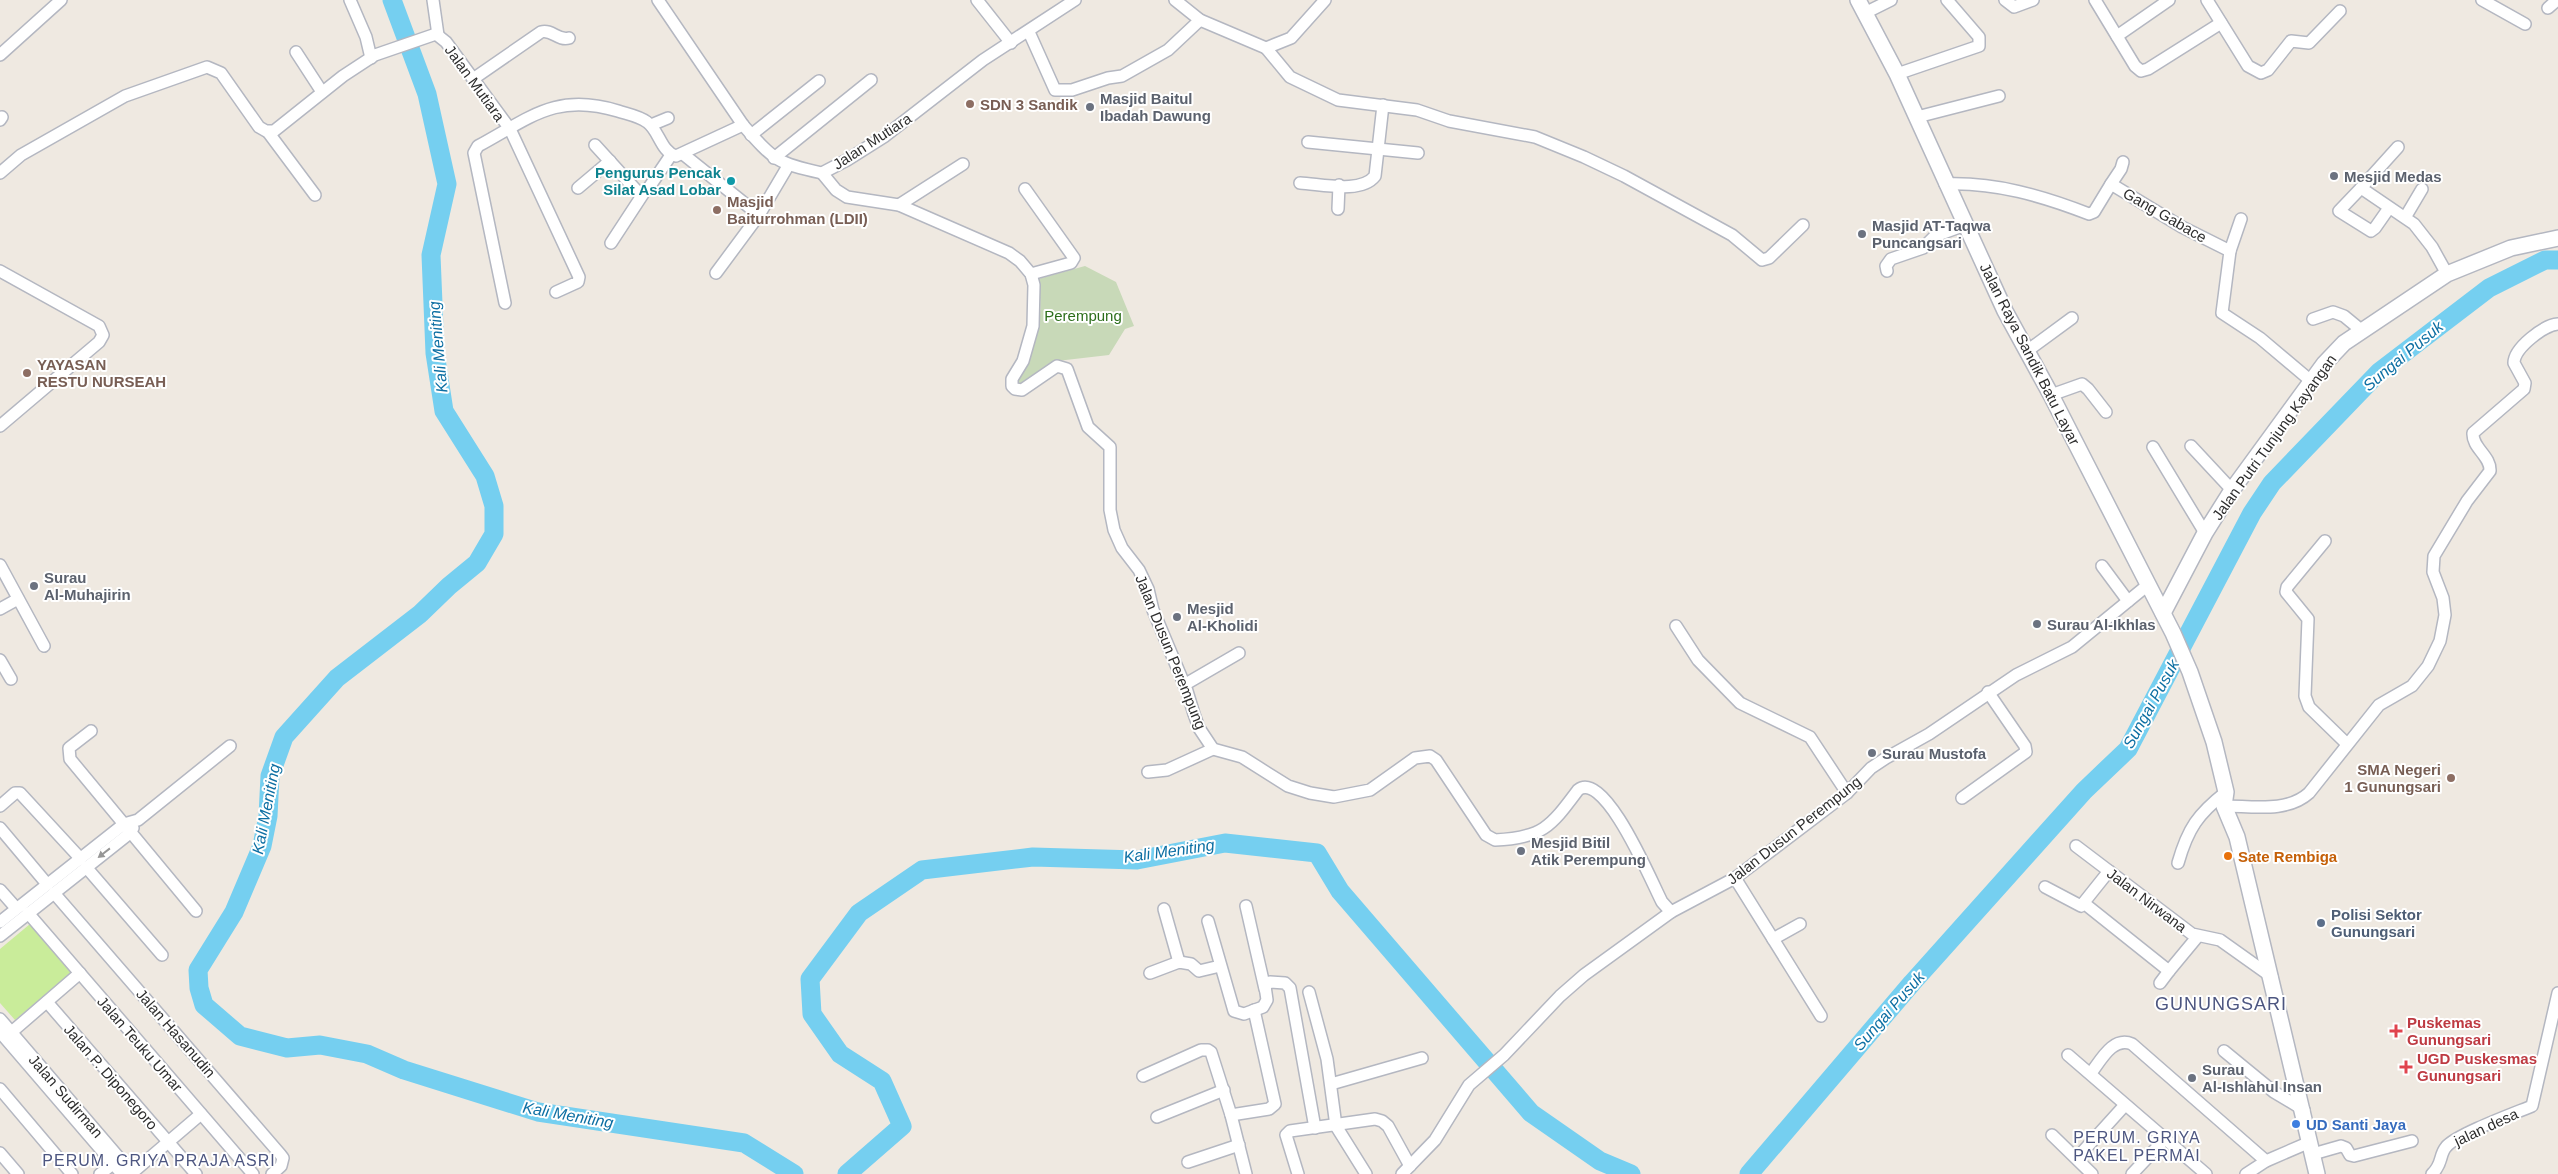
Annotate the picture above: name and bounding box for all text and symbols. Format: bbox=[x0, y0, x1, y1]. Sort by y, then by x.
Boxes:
street label: Jalan Mutiara bbox=[442, 42, 509, 125]
place label: Masjid Baitul Ibadah Dawung bbox=[1100, 90, 1211, 124]
place label: SDN 3 Sandik bbox=[980, 96, 1078, 113]
marker: SDN 3 Sandik bbox=[964, 98, 976, 110]
marker: Masjid Baitul Ibadah Dawung bbox=[1084, 101, 1096, 113]
street label: Jalan Mutiara bbox=[830, 109, 915, 173]
place label: Pengurus Pencak Silat Asad Lobar bbox=[595, 164, 722, 198]
place label: Mesjid Medas bbox=[2344, 168, 2442, 185]
marker: Mesjid Medas bbox=[2328, 170, 2340, 182]
marker: Pengurus Pencak Silat Asad Lobar bbox=[725, 175, 737, 187]
street label: Gang Gabace bbox=[2120, 184, 2210, 246]
place label: Masjid Baiturrohman (LDII) bbox=[727, 193, 868, 227]
marker: Masjid Baiturrohman (LDII) bbox=[711, 204, 723, 216]
place label: Masjid AT-Taqwa Puncangsari bbox=[1872, 217, 1992, 251]
marker: Masjid AT-Taqwa Puncangsari bbox=[1856, 228, 1868, 240]
street label: Jalan Raya Sandik Batu Layar bbox=[1977, 260, 2083, 448]
water label: Kali Meniting bbox=[426, 301, 450, 393]
park label: Perempung bbox=[1044, 307, 1122, 324]
water label: Sungai Pusuk bbox=[2360, 317, 2447, 394]
street label: Jalan Putri Tunjung Kayangan bbox=[2208, 351, 2340, 523]
place label: YAYASAN RESTU NURSEAH bbox=[37, 356, 166, 390]
marker: YAYASAN RESTU NURSEAH bbox=[21, 367, 33, 379]
place label: Surau Al-Muhajirin bbox=[44, 569, 131, 603]
street label: Jalan Dusun Perempung bbox=[1132, 572, 1210, 732]
marker: Surau Al-Muhajirin bbox=[28, 580, 40, 592]
place label: Mesjid Al-Kholidi bbox=[1187, 600, 1258, 634]
marker: Mesjid Al-Kholidi bbox=[1171, 611, 1183, 623]
place label: Surau Al-Ikhlas bbox=[2047, 616, 2156, 633]
marker: Surau Al-Ikhlas bbox=[2031, 618, 2043, 630]
water label: Sungai Pusuk bbox=[2120, 656, 2183, 751]
place label: Surau Mustofa bbox=[1882, 745, 1987, 762]
marker: Surau Mustofa bbox=[1866, 747, 1878, 759]
place label: SMA Negeri 1 Gunungsari bbox=[2344, 761, 2441, 795]
water label: Kali Meniting bbox=[249, 762, 283, 856]
street label: Jalan Dusun Perempung bbox=[1724, 772, 1864, 888]
marker: SMA Negeri 1 Gunungsari bbox=[2445, 772, 2457, 784]
place label: Mesjid Bitil Atik Perempung bbox=[1531, 834, 1646, 868]
water label: Kali Meniting bbox=[1122, 836, 1216, 866]
marker: Mesjid Bitil Atik Perempung bbox=[1515, 845, 1527, 857]
one-way arrow bbox=[98, 848, 111, 859]
place label: Sate Rembiga bbox=[2238, 848, 2338, 865]
marker: Sate Rembiga bbox=[2222, 850, 2234, 862]
street label: Jalan Nirwana bbox=[2104, 865, 2191, 936]
place label: Polisi Sektor Gunungsari bbox=[2331, 906, 2422, 940]
marker: Polisi Sektor Gunungsari bbox=[2315, 917, 2327, 929]
water label: Sungai Pusuk bbox=[1850, 967, 1928, 1054]
street label: Jalan Hasanudin bbox=[133, 985, 219, 1081]
street label: Jalan Teuku Umar bbox=[94, 993, 186, 1095]
district label: GUNUNGSARI bbox=[2155, 994, 2287, 1014]
place label: Puskemas Gunungsari bbox=[2407, 1014, 2491, 1048]
street label: Jalan P. Diponegoro bbox=[61, 1021, 161, 1133]
marker: Puskemas Gunungsari bbox=[2389, 1024, 2403, 1038]
place label: UGD Puskesmas Gunungsari bbox=[2417, 1050, 2537, 1084]
street label: Jalan Sudirman bbox=[25, 1051, 107, 1141]
marker: UGD Puskesmas Gunungsari bbox=[2399, 1060, 2413, 1074]
place label: Surau Al-Ishlahul Insan bbox=[2202, 1061, 2322, 1095]
marker: Surau Al-Ishlahul Insan bbox=[2186, 1072, 2198, 1084]
water label: Kali Meniting bbox=[521, 1099, 615, 1131]
street label: jalan desa bbox=[2451, 1105, 2521, 1150]
place label: UD Santi Jaya bbox=[2306, 1116, 2407, 1133]
marker: UD Santi Jaya bbox=[2290, 1118, 2302, 1130]
district label: PERUM. GRIYA PAKEL PERMAI bbox=[2073, 1129, 2201, 1164]
district label: PERUM. GRIYA PRAJA ASRI bbox=[42, 1152, 276, 1169]

